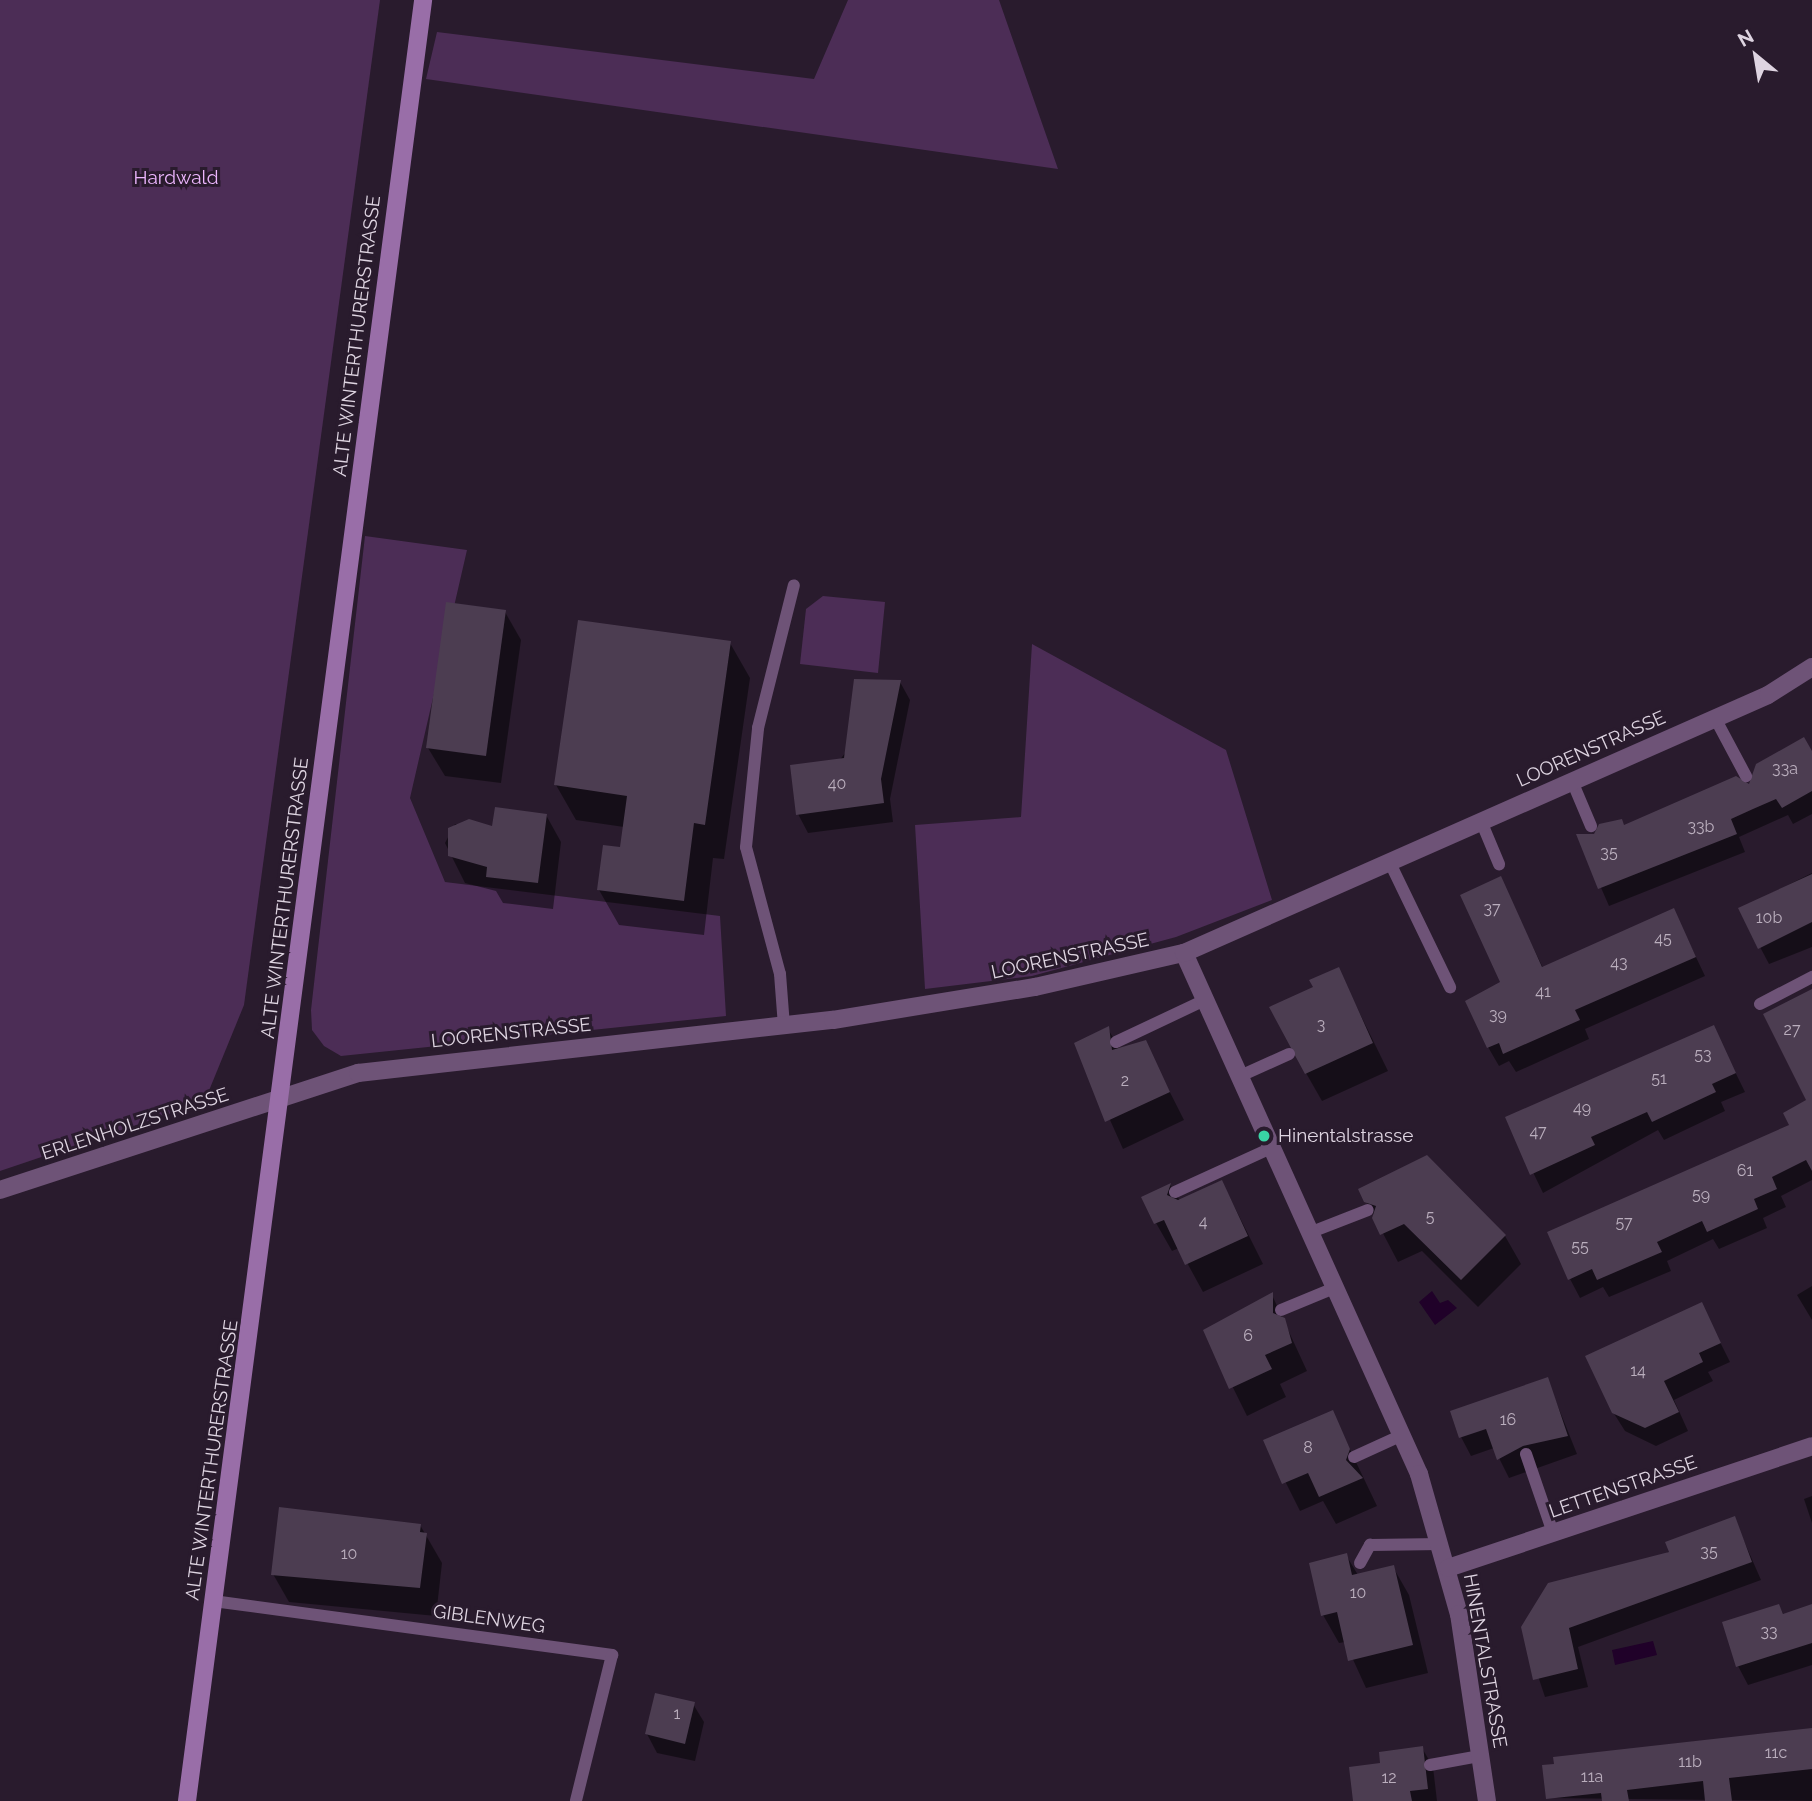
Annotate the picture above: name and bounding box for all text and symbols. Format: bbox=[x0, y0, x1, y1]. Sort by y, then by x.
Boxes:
north arrow bbox=[1721, 21, 1791, 91]
text: N bbox=[1734, 25, 1757, 51]
park label: Hardwald bbox=[133, 167, 219, 189]
street label: ALTE WINTERTHURERSTRASSE bbox=[328, 194, 386, 478]
street label: LOORENSTRASSE bbox=[1513, 706, 1669, 792]
street label: ALTE WINTERTHURERSTRASSE bbox=[256, 756, 314, 1040]
house number: 33a bbox=[1772, 759, 1798, 779]
house number: 40 bbox=[828, 774, 846, 794]
house number: 33b bbox=[1688, 817, 1714, 837]
house number: 35 bbox=[1600, 843, 1618, 863]
house number: 37 bbox=[1483, 899, 1501, 919]
house number: 10b bbox=[1756, 908, 1782, 928]
street label: LOORENSTRASSE bbox=[989, 928, 1151, 984]
house number: 45 bbox=[1654, 929, 1672, 949]
house number: 43 bbox=[1610, 953, 1628, 973]
house number: 41 bbox=[1535, 982, 1551, 1002]
house number: 39 bbox=[1489, 1005, 1507, 1025]
street label: LOORENSTRASSE bbox=[430, 1013, 592, 1053]
house number: 3 bbox=[1317, 1015, 1325, 1035]
house number: 27 bbox=[1784, 1020, 1800, 1040]
house number: 53 bbox=[1694, 1045, 1712, 1065]
house number: 51 bbox=[1651, 1069, 1667, 1089]
house number: 2 bbox=[1121, 1071, 1129, 1091]
street label: ERLENHOLZSTRASSE bbox=[39, 1083, 231, 1165]
house number: 49 bbox=[1573, 1098, 1591, 1118]
house number: 47 bbox=[1529, 1122, 1547, 1142]
place label: Hinentalstrasse bbox=[1278, 1125, 1413, 1147]
marker: Hinentalstrasse bbox=[1256, 1128, 1272, 1144]
house number: 61 bbox=[1737, 1161, 1753, 1181]
house number: 59 bbox=[1692, 1185, 1710, 1205]
house number: 5 bbox=[1426, 1207, 1434, 1227]
house number: 4 bbox=[1199, 1212, 1207, 1232]
house number: 57 bbox=[1615, 1213, 1633, 1233]
house number: 55 bbox=[1571, 1237, 1589, 1257]
street label: ALTE WINTERTHURERSTRASSE bbox=[181, 1318, 243, 1602]
house number: 6 bbox=[1243, 1326, 1253, 1346]
house number: 14 bbox=[1630, 1361, 1646, 1381]
house number: 16 bbox=[1500, 1410, 1516, 1430]
house number: 8 bbox=[1303, 1438, 1313, 1458]
street label: LETTENSTRASSE bbox=[1546, 1451, 1700, 1523]
house number: 35 bbox=[1700, 1542, 1718, 1562]
house number: 10 bbox=[341, 1544, 357, 1564]
street label: HINENTALSTRASSE bbox=[1458, 1572, 1512, 1750]
house number: 10 bbox=[1350, 1583, 1366, 1603]
street label: GIBLENWEG bbox=[431, 1600, 547, 1638]
house number: 33 bbox=[1760, 1622, 1778, 1642]
house number: 1 bbox=[674, 1704, 680, 1724]
house number: 11c bbox=[1765, 1743, 1787, 1763]
house number: 11b bbox=[1678, 1752, 1702, 1772]
house number: 11a bbox=[1581, 1767, 1603, 1787]
house number: 12 bbox=[1381, 1768, 1397, 1788]

